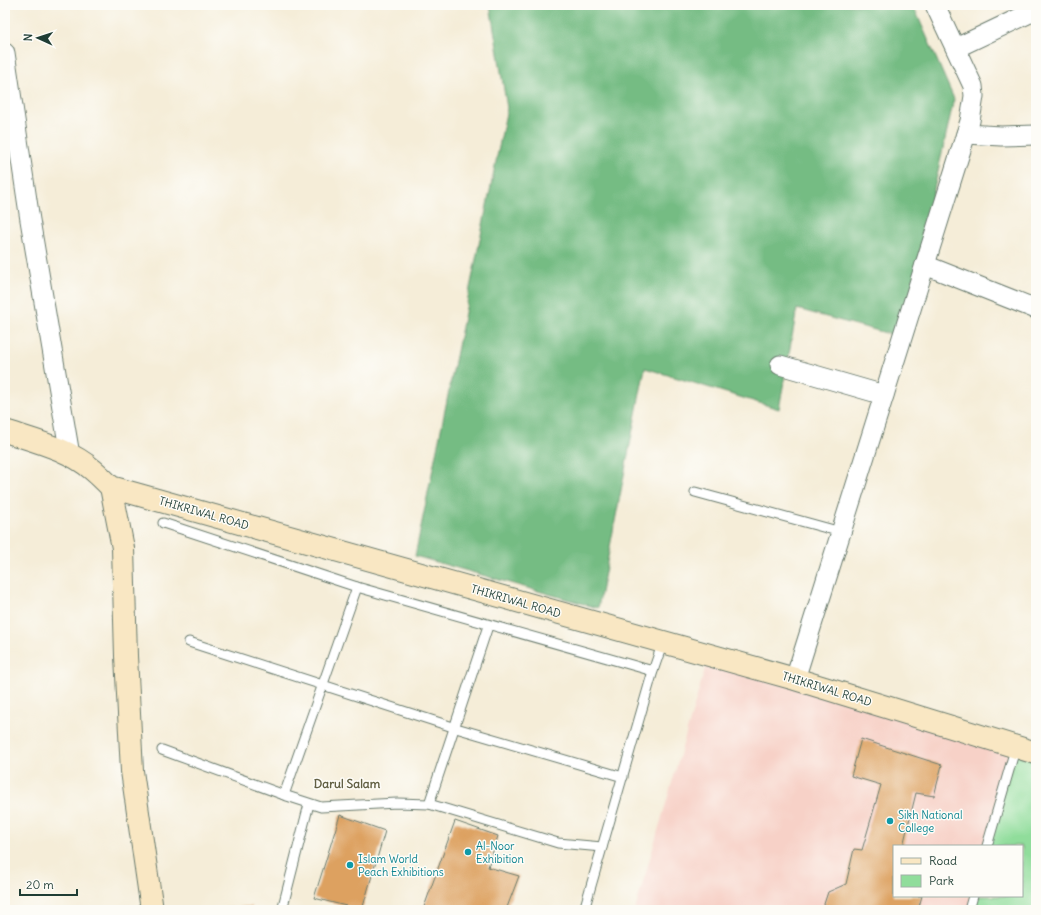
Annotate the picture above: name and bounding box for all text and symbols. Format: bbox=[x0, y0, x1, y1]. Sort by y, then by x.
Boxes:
north arrow bbox=[18, 18, 58, 58]
text: N bbox=[21, 33, 35, 42]
street label: THIKRIWAL ROAD bbox=[157, 493, 251, 533]
street label: THIKRIWAL ROAD bbox=[469, 581, 563, 621]
street label: THIKRIWAL ROAD bbox=[781, 669, 874, 709]
district label: Darul Salam bbox=[314, 776, 381, 791]
place label: Sikh National College bbox=[898, 808, 962, 835]
marker: Sikh National College bbox=[885, 816, 895, 826]
place label: Al-Noor Exhibition bbox=[476, 839, 524, 866]
legend bbox=[893, 845, 1023, 897]
marker: Al-Noor Exhibition bbox=[463, 847, 473, 857]
place label: Islam World Peach Exhibitions bbox=[358, 852, 444, 879]
text: Road bbox=[929, 853, 957, 868]
marker: Islam World Peach Exhibitions bbox=[345, 860, 355, 870]
scale bar bbox=[20, 871, 77, 897]
text: Park bbox=[929, 873, 954, 888]
text: 20 m bbox=[26, 877, 54, 892]

